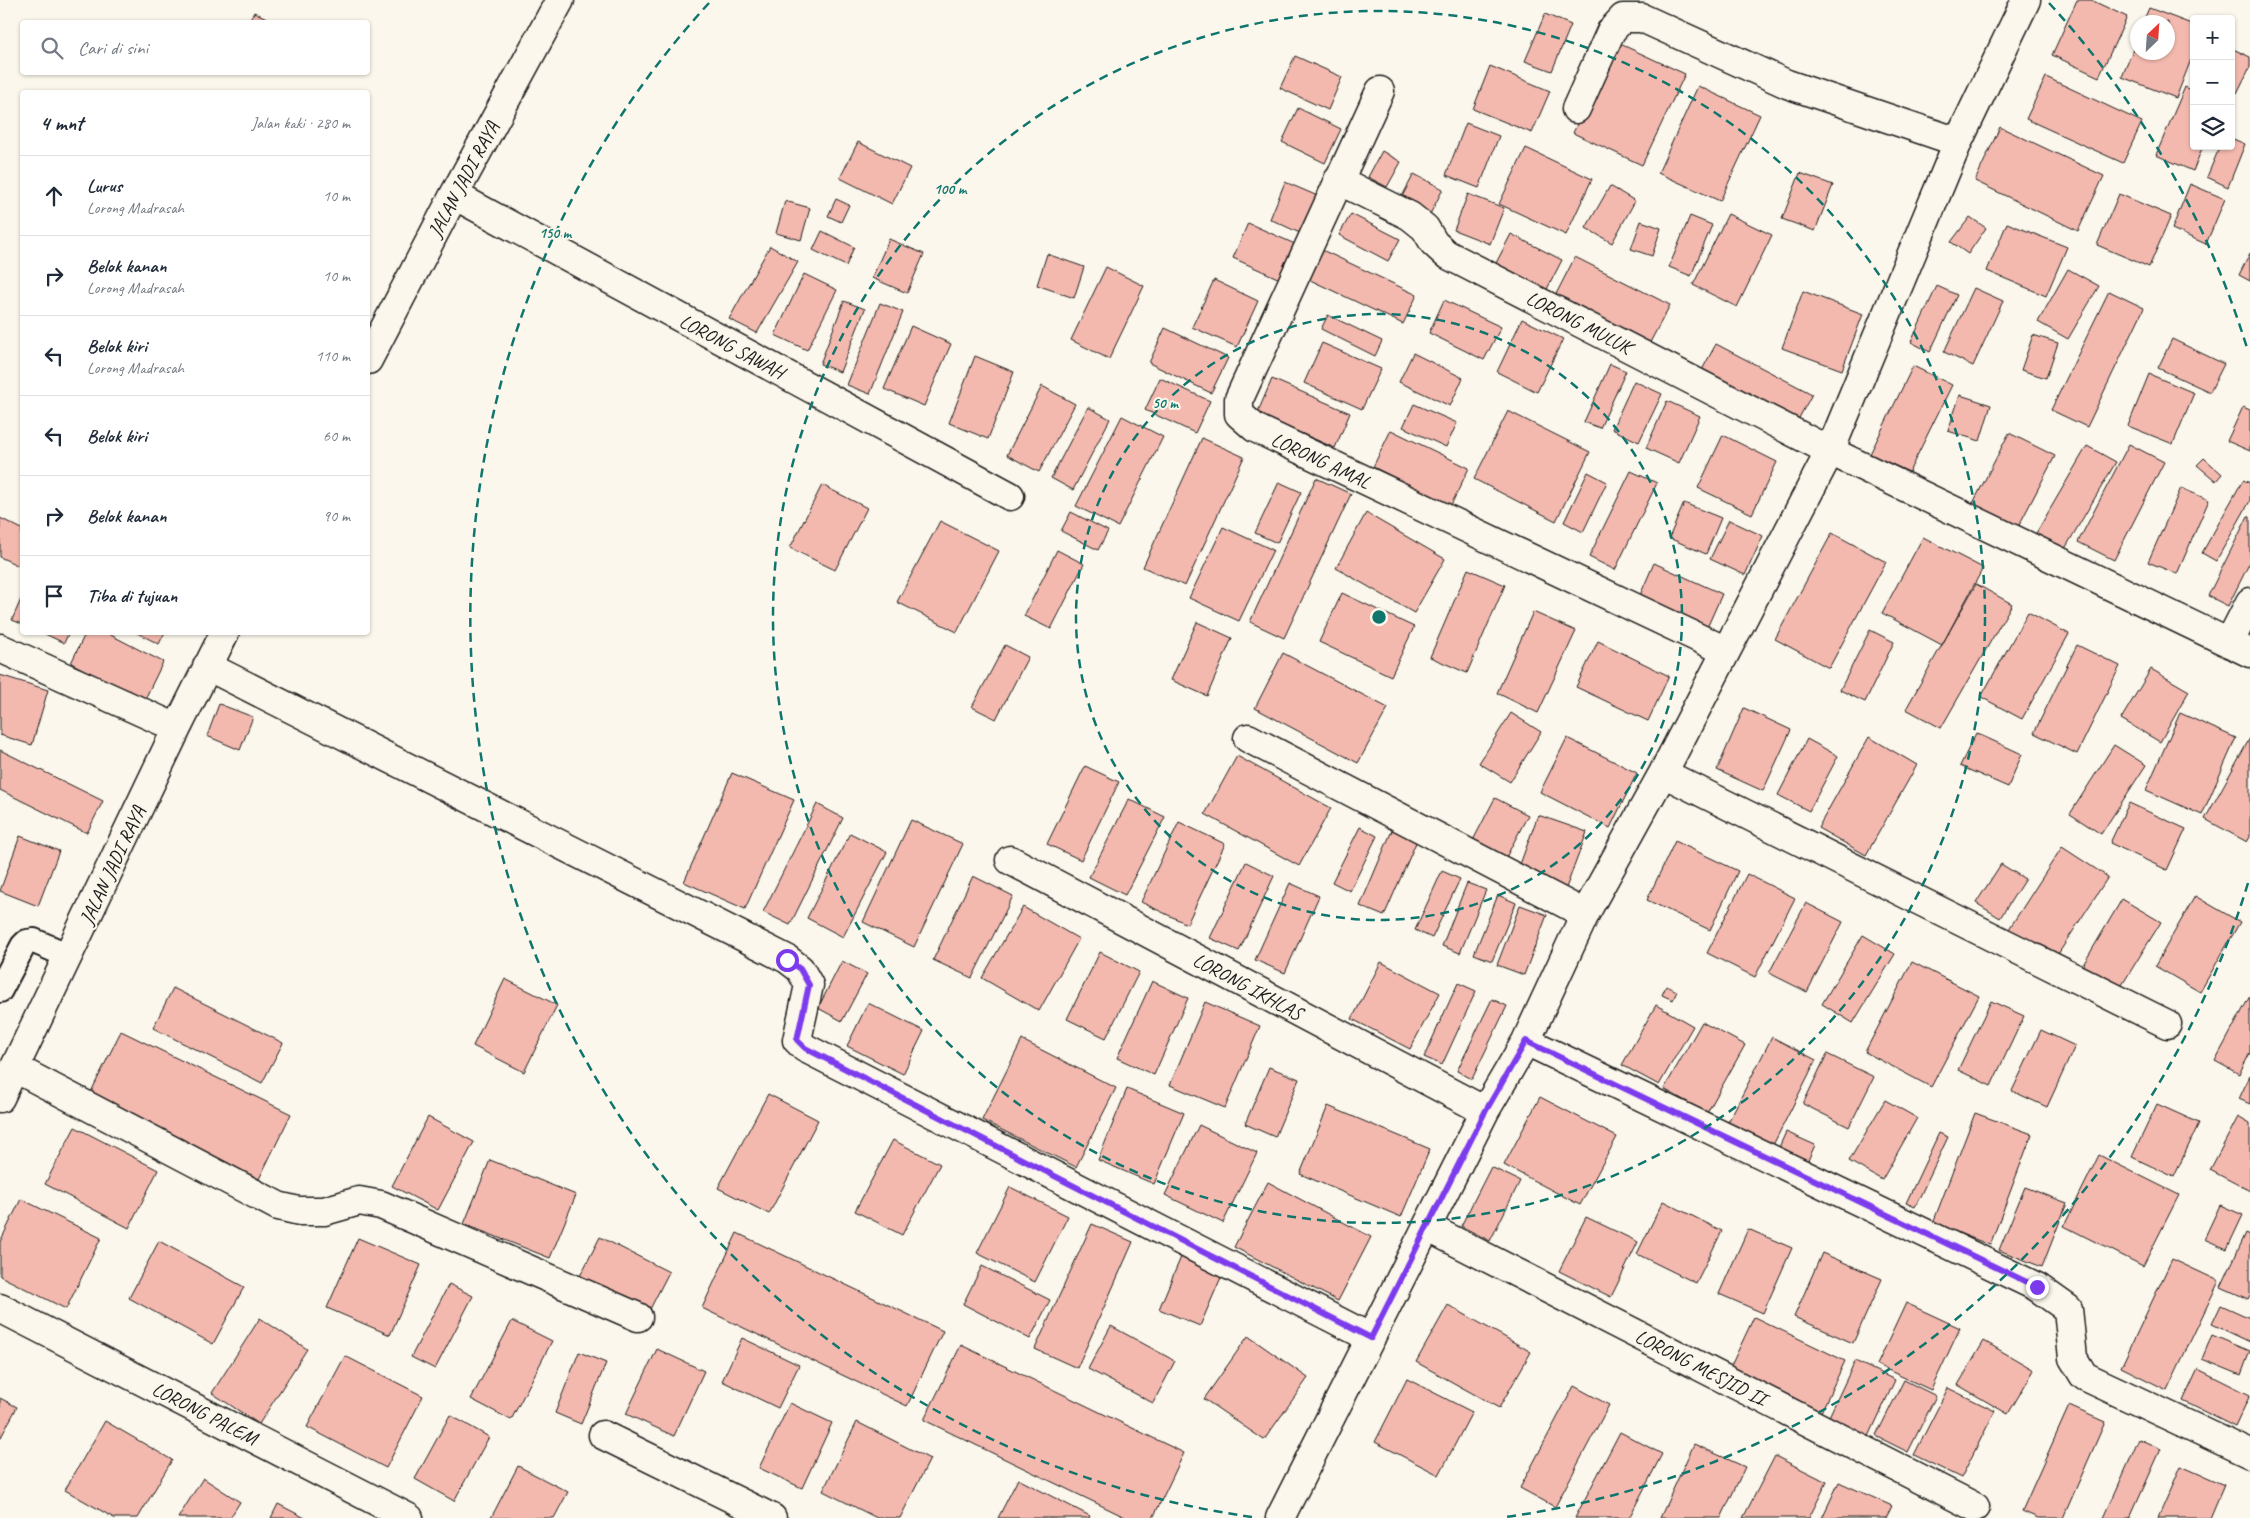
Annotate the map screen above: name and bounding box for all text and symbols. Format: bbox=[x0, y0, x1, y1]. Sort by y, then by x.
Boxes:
north arrow bbox=[2130, 15, 2175, 60]
map controls bbox=[2190, 15, 2235, 150]
button: + bbox=[2190, 15, 2235, 60]
search box bbox=[20, 20, 370, 75]
icon: search bbox=[38, 34, 66, 62]
text: Cari di sini bbox=[78, 36, 148, 60]
button: − bbox=[2190, 60, 2235, 105]
button: layers bbox=[2190, 105, 2235, 150]
text: 4 mnt bbox=[40, 110, 83, 136]
text: Jalan kaki · 280 m bbox=[252, 113, 350, 133]
street label: JALAN JADI RAYA bbox=[422, 116, 505, 242]
text: Lurus bbox=[87, 174, 122, 198]
text: 100 m bbox=[934, 180, 968, 199]
icon: ahead bbox=[40, 182, 68, 210]
text: 10 m bbox=[323, 186, 350, 206]
text: Lorong Madrasah bbox=[87, 198, 184, 218]
text: 150 m bbox=[539, 224, 573, 243]
text: Belok kanan bbox=[87, 254, 166, 278]
icon: right bbox=[40, 262, 68, 290]
text: 10 m bbox=[323, 266, 350, 286]
text: Lorong Madrasah bbox=[87, 278, 184, 298]
street label: LORONG MULUK bbox=[1522, 285, 1639, 361]
street label: LORONG SAWAH bbox=[675, 308, 792, 386]
text: Belok kiri bbox=[87, 334, 147, 358]
icon: left bbox=[40, 342, 68, 370]
text: 110 m bbox=[316, 346, 350, 366]
text: Lorong Madrasah bbox=[87, 358, 184, 378]
text: 50 m bbox=[1152, 394, 1179, 413]
icon: left bbox=[40, 422, 68, 450]
text: Belok kiri bbox=[87, 424, 147, 448]
text: 60 m bbox=[323, 426, 350, 446]
street label: LORONG AMAL bbox=[1267, 427, 1375, 494]
icon: right bbox=[40, 502, 68, 530]
text: Belok kanan bbox=[87, 504, 166, 528]
text: 90 m bbox=[323, 506, 350, 526]
icon: arrive bbox=[40, 582, 68, 610]
text: Tiba di tujuan bbox=[87, 584, 177, 608]
centre of rings bbox=[1370, 608, 1388, 626]
street label: JALAN JADI RAYA bbox=[74, 801, 151, 929]
street label: LORONG IKHLAS bbox=[1189, 947, 1309, 1027]
route start bbox=[776, 949, 799, 972]
route end bbox=[2026, 1276, 2049, 1299]
street label: LORONG MESJID II bbox=[1631, 1324, 1774, 1413]
street label: LORONG PALEM bbox=[148, 1376, 263, 1451]

